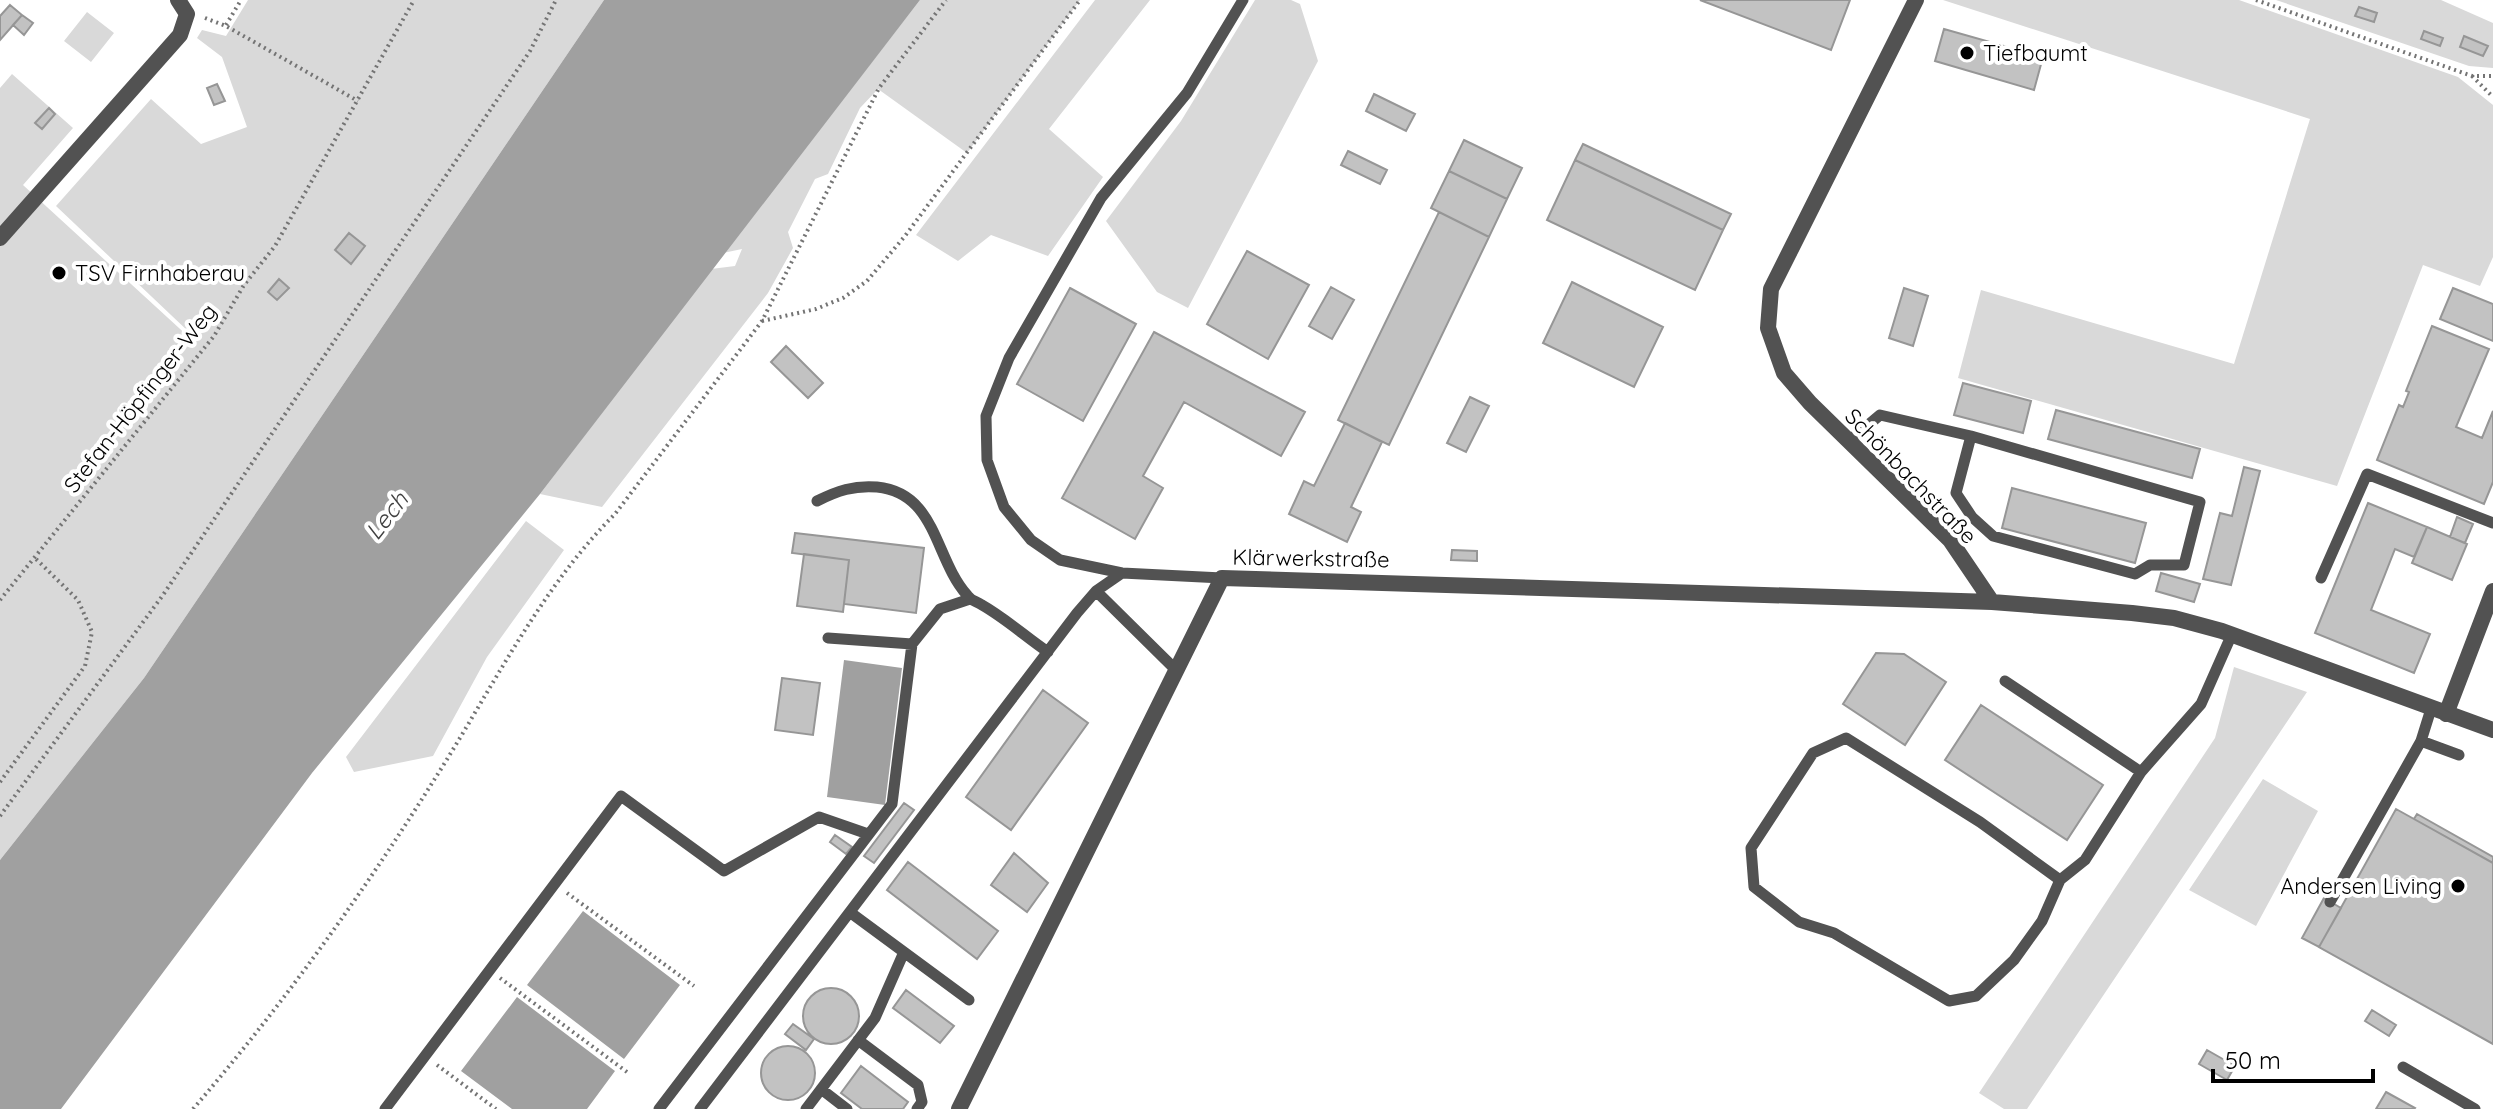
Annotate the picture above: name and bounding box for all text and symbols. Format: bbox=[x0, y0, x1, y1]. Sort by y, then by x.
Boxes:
place label: Tiefbaumt bbox=[1983, 39, 2088, 67]
marker: Tiefbaumt bbox=[1958, 44, 1976, 62]
place label: TSV Firnhaberau bbox=[75, 259, 245, 287]
marker: TSV Firnhaberau bbox=[50, 264, 68, 282]
street label: Stefan-Höpfinger-Weg bbox=[57, 298, 223, 498]
street label: Schönbachstraße bbox=[1839, 402, 1983, 550]
water label: Lech bbox=[358, 485, 414, 545]
street label: Klärwerkstraße bbox=[1232, 543, 1390, 573]
place label: Andersen Living bbox=[2280, 872, 2442, 900]
marker: Andersen Living bbox=[2449, 877, 2467, 895]
scale bar bbox=[2213, 1033, 2373, 1083]
text: 50 m bbox=[2225, 1045, 2281, 1075]

